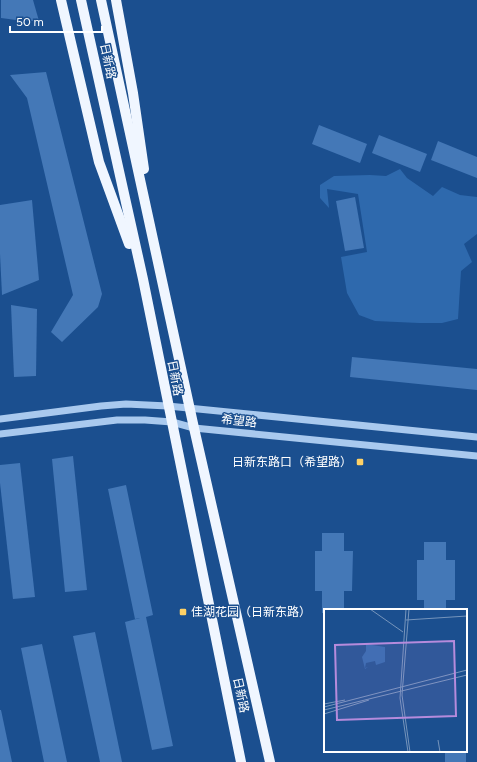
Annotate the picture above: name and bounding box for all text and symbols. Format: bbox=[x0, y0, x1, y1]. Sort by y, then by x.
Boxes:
scale bar bbox=[10, 8, 102, 34]
text: 50 m bbox=[16, 15, 44, 29]
street label: 日新路 bbox=[97, 42, 119, 80]
street label: 日新路 bbox=[165, 359, 185, 397]
street label: 希望路 bbox=[220, 412, 258, 430]
place label: 日新东路口（希望路） bbox=[232, 455, 352, 469]
marker: 日新东路口（希望路） bbox=[355, 457, 365, 467]
place label: 佳湖花园（日新东路） bbox=[191, 605, 311, 619]
marker: 佳湖花园（日新东路） bbox=[178, 607, 188, 617]
inset map bbox=[324, 609, 467, 752]
street label: 日新路 bbox=[230, 676, 252, 714]

